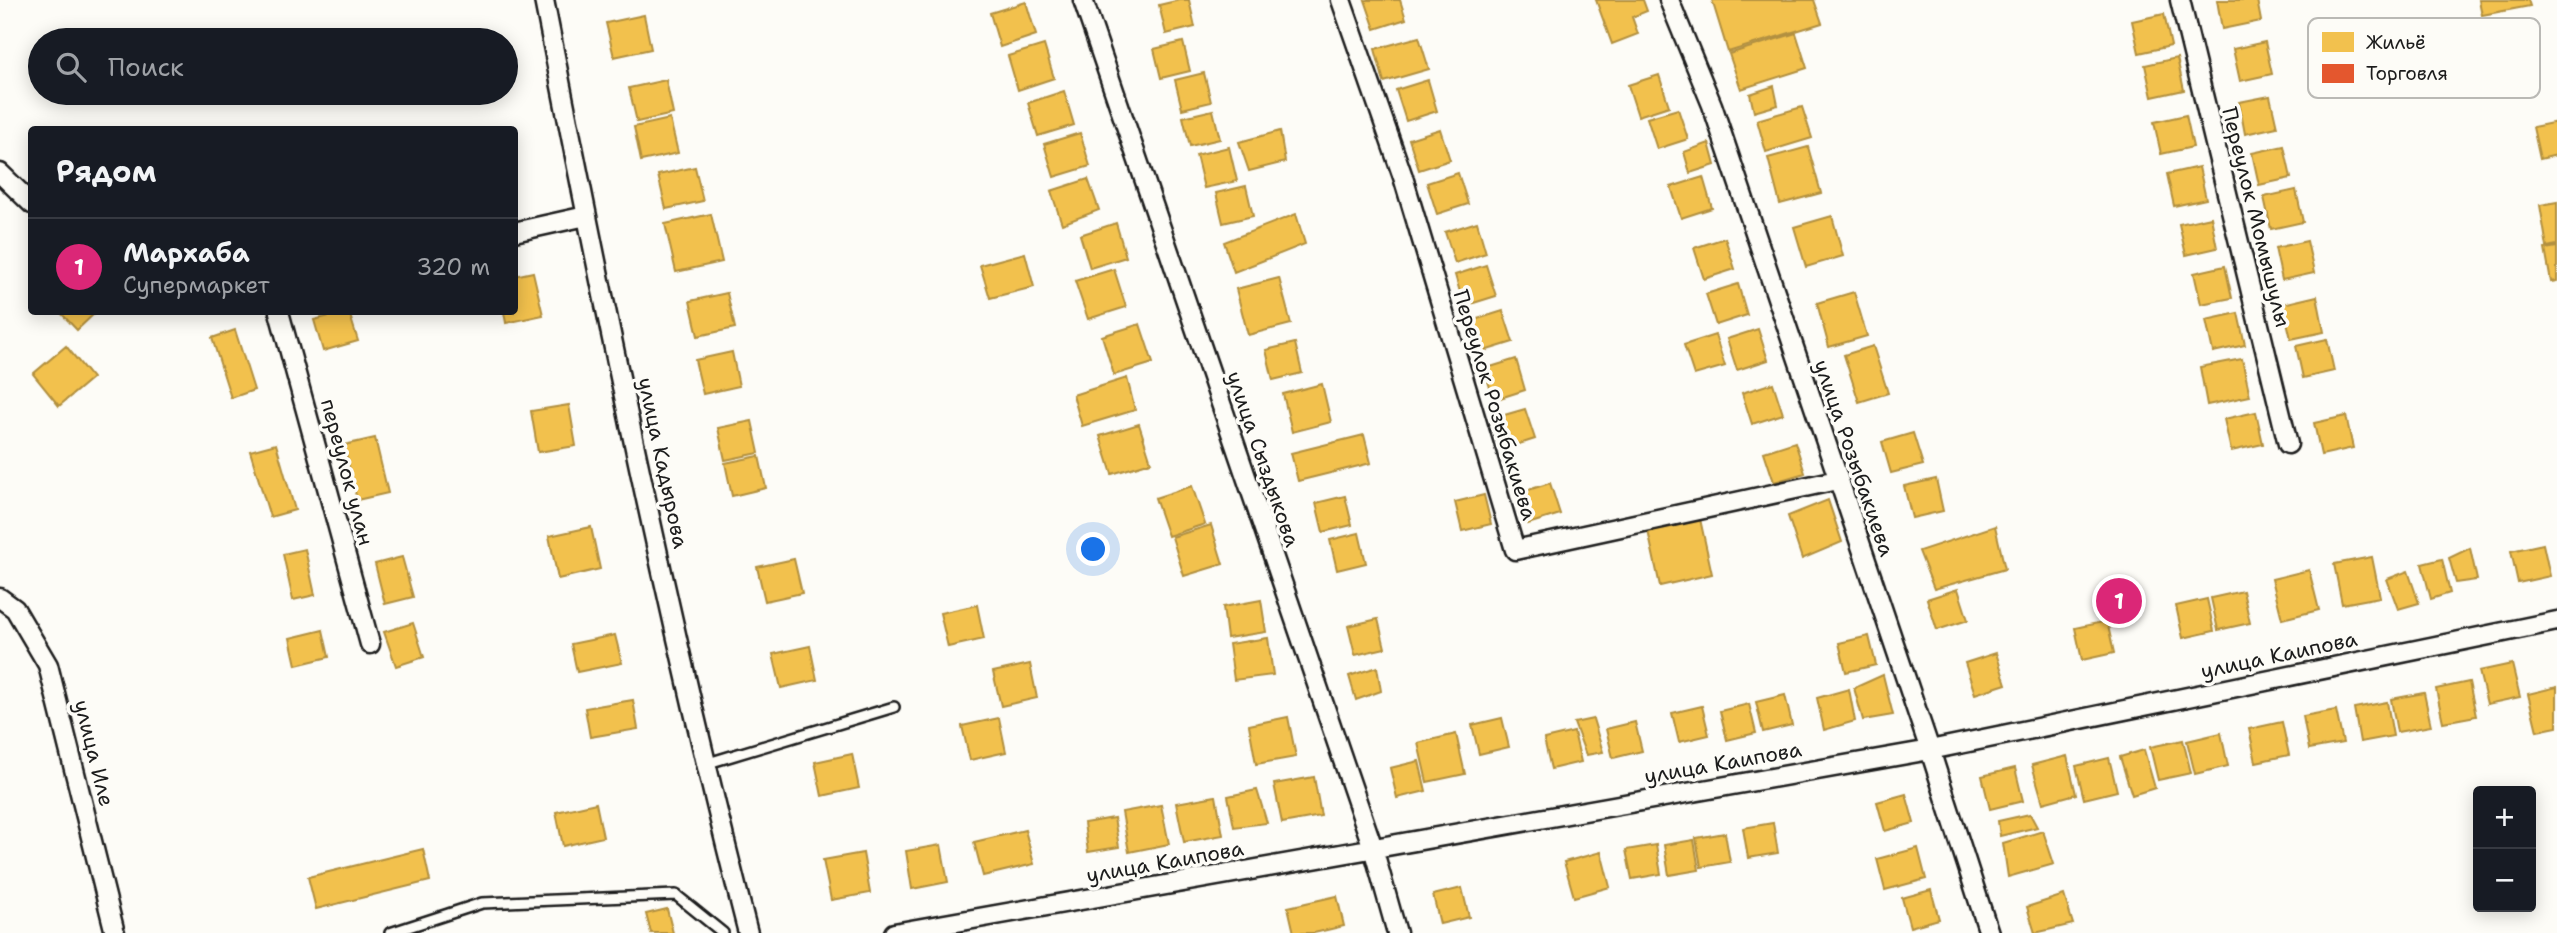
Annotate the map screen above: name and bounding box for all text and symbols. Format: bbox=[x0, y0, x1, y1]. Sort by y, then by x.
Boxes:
legend bbox=[2308, 18, 2540, 98]
search box bbox=[28, 28, 518, 105]
text: Жильё bbox=[2366, 30, 2426, 55]
icon: search bbox=[52, 48, 90, 86]
text: Поиск bbox=[108, 49, 184, 84]
text: Торговля bbox=[2366, 61, 2448, 86]
street label: Переулок Момышулы bbox=[2215, 104, 2297, 330]
text: Рядом bbox=[56, 151, 156, 192]
text: Мархаба bbox=[123, 235, 250, 270]
text: 1 bbox=[74, 252, 84, 282]
text: 320 m bbox=[416, 252, 490, 282]
text: Супермаркет bbox=[123, 270, 270, 300]
street label: Переулок Розыбакиева bbox=[1447, 286, 1543, 524]
street label: улица Розыбакиева bbox=[1807, 356, 1901, 560]
street label: улица Сыздыкова bbox=[1220, 367, 1306, 551]
street label: улица Кадырова bbox=[631, 375, 695, 551]
street label: переулок улан bbox=[314, 395, 380, 549]
your location bbox=[1076, 532, 1110, 566]
pin: 1 bbox=[2096, 575, 2142, 627]
street label: улица Каипова bbox=[2198, 625, 2360, 685]
street label: улица Иле bbox=[67, 697, 121, 809]
street label: улица Каипова bbox=[1642, 735, 1804, 791]
map controls bbox=[2473, 786, 2536, 912]
button: + bbox=[2473, 786, 2536, 849]
street label: улица Каипова bbox=[1084, 834, 1246, 890]
button: − bbox=[2473, 849, 2536, 912]

